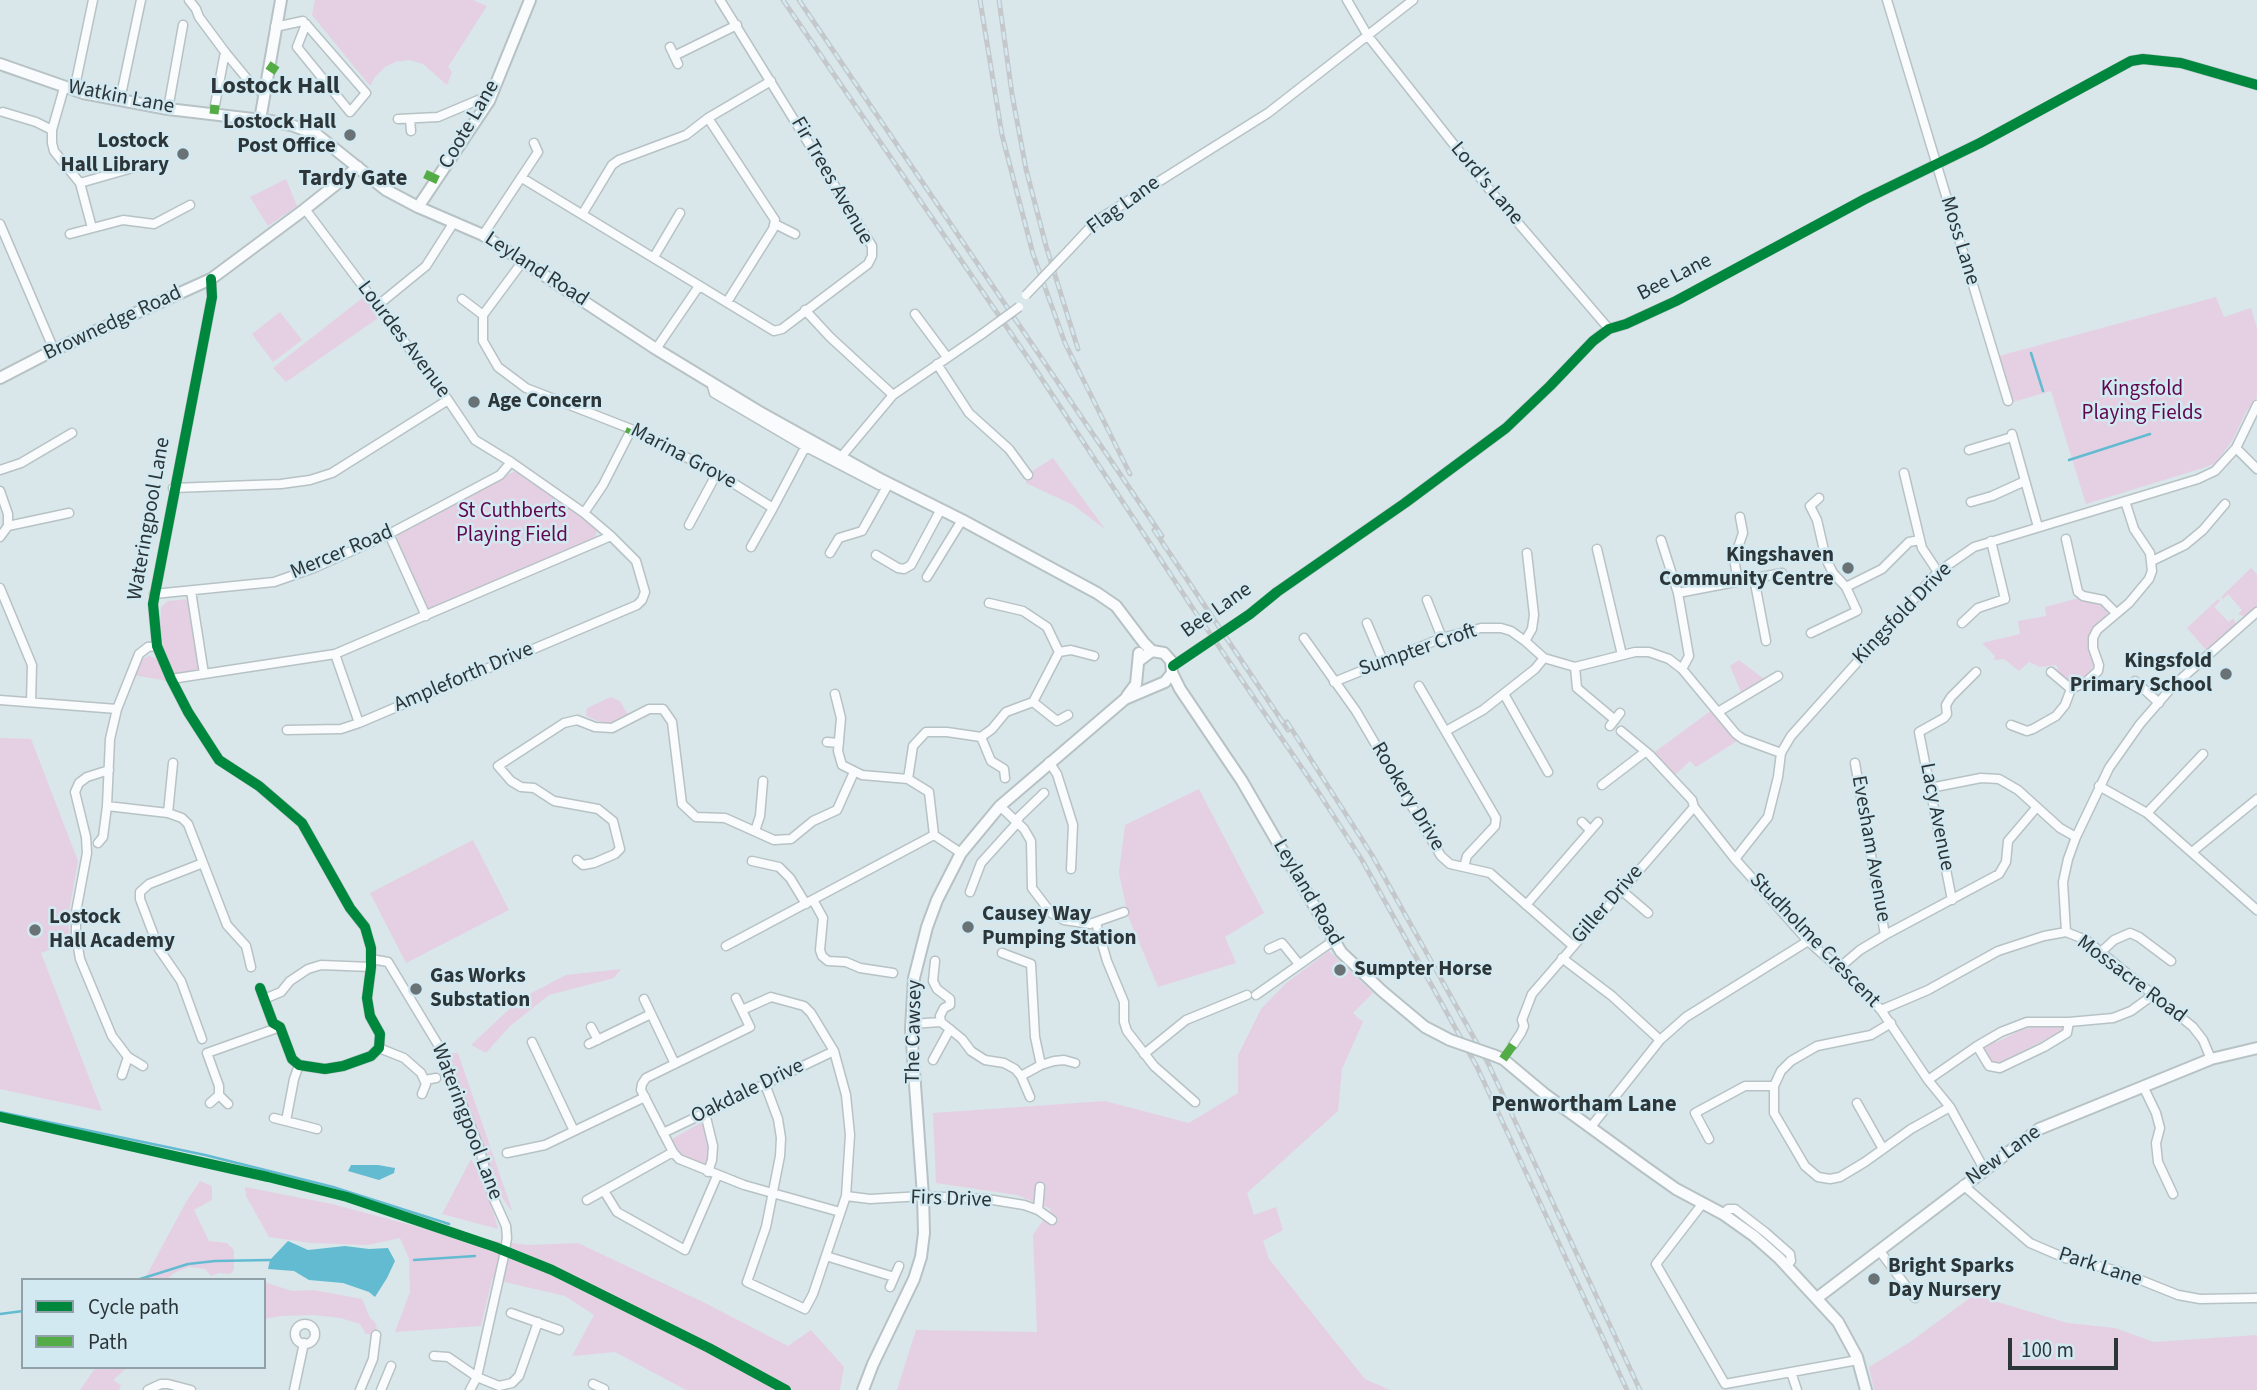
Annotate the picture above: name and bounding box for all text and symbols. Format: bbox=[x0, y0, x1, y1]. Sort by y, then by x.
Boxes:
district label: Lostock Hall bbox=[210, 74, 340, 102]
street label: Watkin Lane bbox=[66, 75, 176, 121]
street label: Coote Lane bbox=[434, 76, 506, 174]
place label: Lostock Hall Post Office bbox=[223, 110, 336, 160]
street label: Fir Trees Avenue bbox=[784, 113, 878, 249]
marker: Lostock Hall Post Office bbox=[342, 127, 358, 143]
place label: Lostock Hall Library bbox=[61, 129, 169, 179]
street label: Lord's Lane bbox=[1444, 137, 1528, 231]
marker: Lostock Hall Library bbox=[175, 146, 191, 162]
district label: Tardy Gate bbox=[299, 166, 407, 194]
street label: Flag Lane bbox=[1083, 171, 1165, 241]
street label: Moss Lane bbox=[1934, 194, 1984, 288]
street label: Leyland Road bbox=[479, 227, 593, 313]
street label: Bee Lane bbox=[1634, 249, 1716, 307]
street label: Lourdes Avenue bbox=[351, 277, 455, 403]
street label: Brownedge Road bbox=[40, 281, 186, 367]
park label: Kingsfold Playing Fields bbox=[2082, 377, 2202, 427]
place label: Age Concern bbox=[488, 389, 602, 415]
marker: Age Concern bbox=[466, 394, 482, 410]
street label: Marina Grove bbox=[626, 419, 740, 495]
street label: Wateringpool Lane bbox=[123, 436, 177, 602]
park label: St Cuthberts Playing Field bbox=[456, 499, 568, 549]
street label: Mercer Road bbox=[287, 520, 397, 586]
place label: Kingshaven Community Centre bbox=[1659, 543, 1834, 593]
street label: Kingsfold Drive bbox=[1848, 558, 1958, 670]
marker: Kingshaven Community Centre bbox=[1840, 560, 1856, 576]
street label: Bee Lane bbox=[1177, 578, 1257, 644]
street label: Sumpter Croft bbox=[1356, 619, 1480, 683]
street label: Ampleforth Drive bbox=[390, 637, 538, 719]
place label: Kingsfold Primary School bbox=[2070, 649, 2212, 699]
marker: Kingsfold Primary School bbox=[2218, 666, 2234, 682]
street label: Rookery Drive bbox=[1365, 738, 1449, 856]
street label: Lacy Avenue bbox=[1913, 761, 1959, 873]
street label: Evesham Avenue bbox=[1845, 774, 1895, 924]
street label: Leyland Road bbox=[1266, 835, 1348, 951]
street label: Giller Drive bbox=[1567, 860, 1649, 950]
street label: Studholme Crescent bbox=[1743, 868, 1885, 1014]
place label: Causey Way Pumping Station bbox=[982, 902, 1137, 952]
place label: Lostock Hall Academy bbox=[49, 905, 175, 955]
marker: Causey Way Pumping Station bbox=[960, 919, 976, 935]
marker: Lostock Hall Academy bbox=[27, 922, 43, 938]
street label: Mossacre Road bbox=[2071, 930, 2191, 1030]
place label: Sumpter Horse bbox=[1354, 957, 1492, 983]
marker: Sumpter Horse bbox=[1332, 962, 1348, 978]
place label: Gas Works Substation bbox=[430, 964, 530, 1014]
street label: The Cawsey bbox=[901, 980, 929, 1084]
marker: Gas Works Substation bbox=[408, 981, 424, 997]
street label: Wateringpool Lane bbox=[425, 1041, 507, 1203]
street label: Oakdale Drive bbox=[688, 1054, 808, 1130]
district label: Penwortham Lane bbox=[1491, 1092, 1677, 1120]
street label: New Lane bbox=[1962, 1121, 2046, 1191]
street label: Firs Drive bbox=[910, 1186, 992, 1214]
street label: Park Lane bbox=[2055, 1243, 2145, 1293]
place label: Bright Sparks Day Nursery bbox=[1888, 1254, 2014, 1304]
marker: Bright Sparks Day Nursery bbox=[1866, 1271, 1882, 1287]
legend bbox=[21, 1278, 266, 1369]
text: Cycle path bbox=[88, 1292, 179, 1322]
scale bar bbox=[2012, 1324, 2122, 1368]
text: Path bbox=[88, 1327, 128, 1357]
text: 100 m bbox=[2021, 1335, 2074, 1365]

